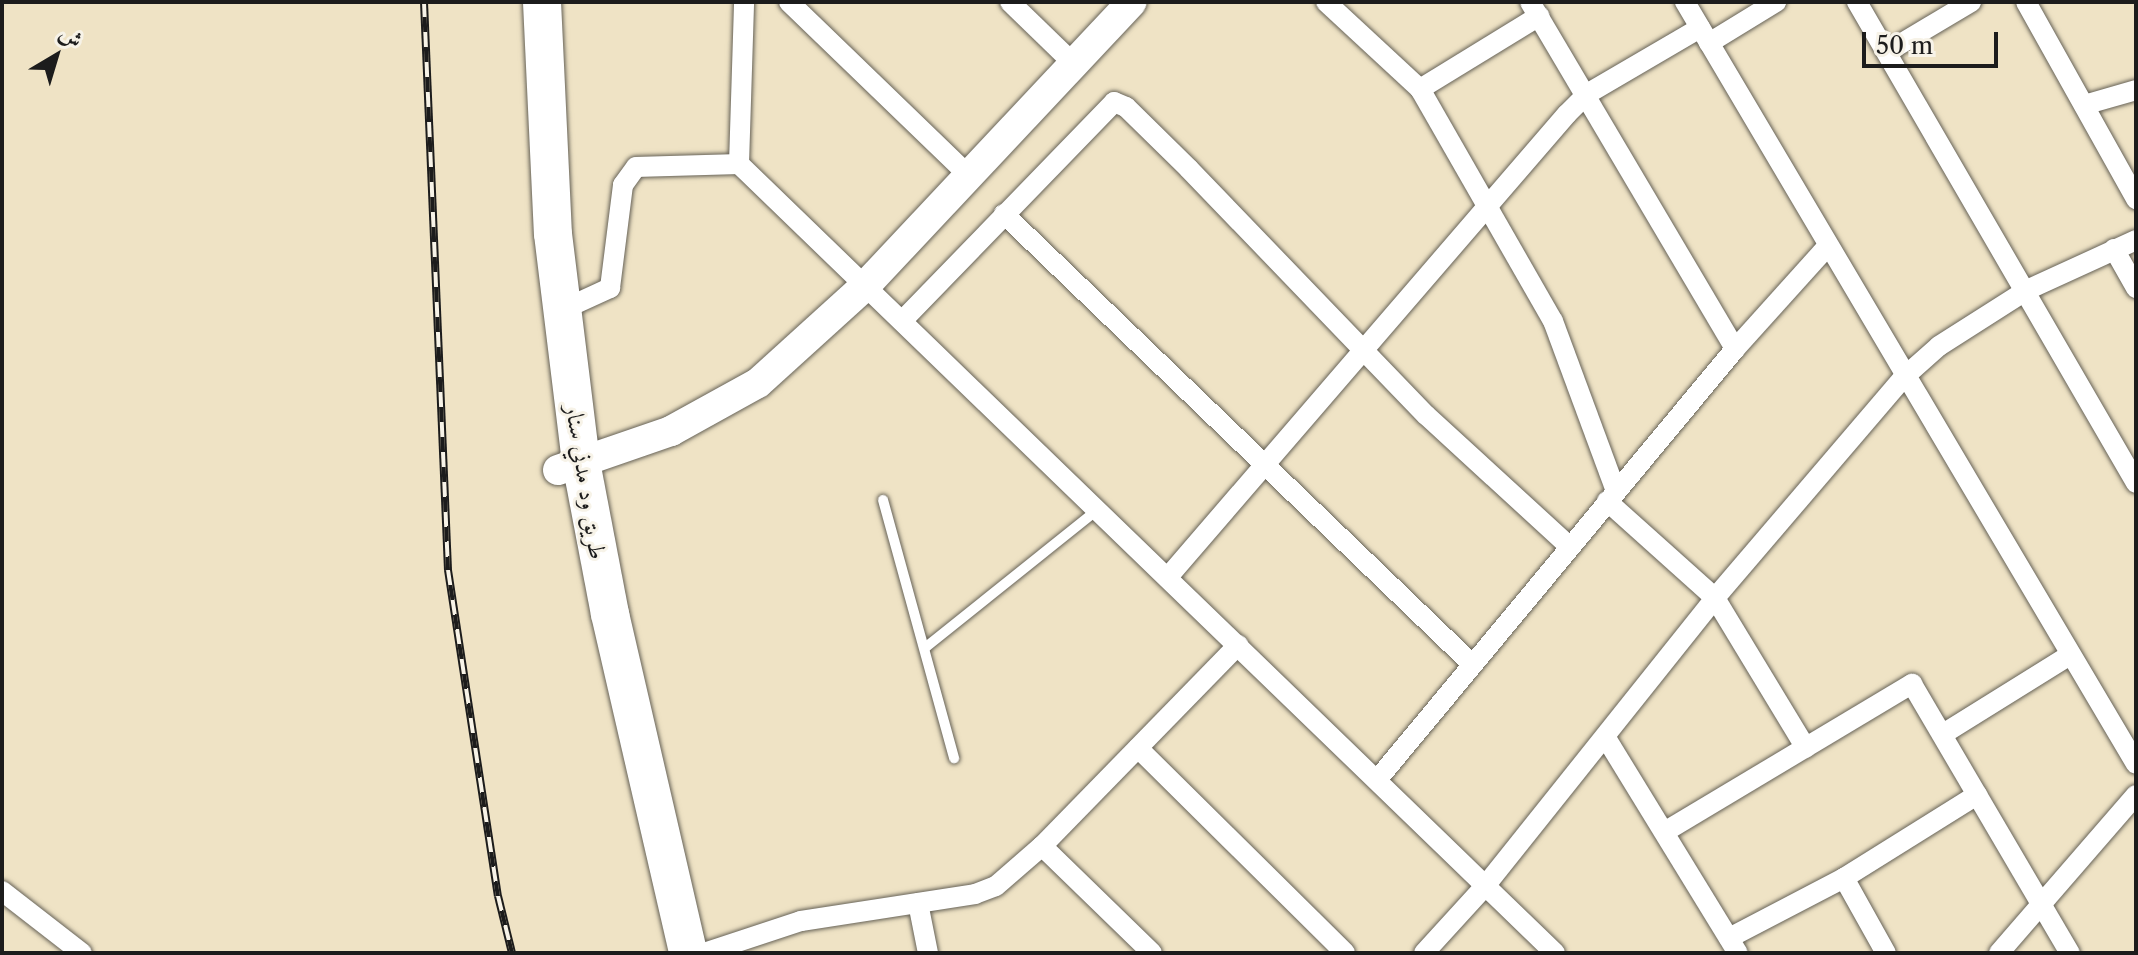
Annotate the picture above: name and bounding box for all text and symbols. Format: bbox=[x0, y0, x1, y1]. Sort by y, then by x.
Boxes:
north arrow bbox=[16, 16, 96, 96]
scale bar bbox=[1866, 16, 2002, 66]
text: ش bbox=[54, 19, 88, 54]
text: 50 m bbox=[1876, 31, 1933, 60]
street label: طريق ود مدني سنار bbox=[560, 403, 612, 561]

